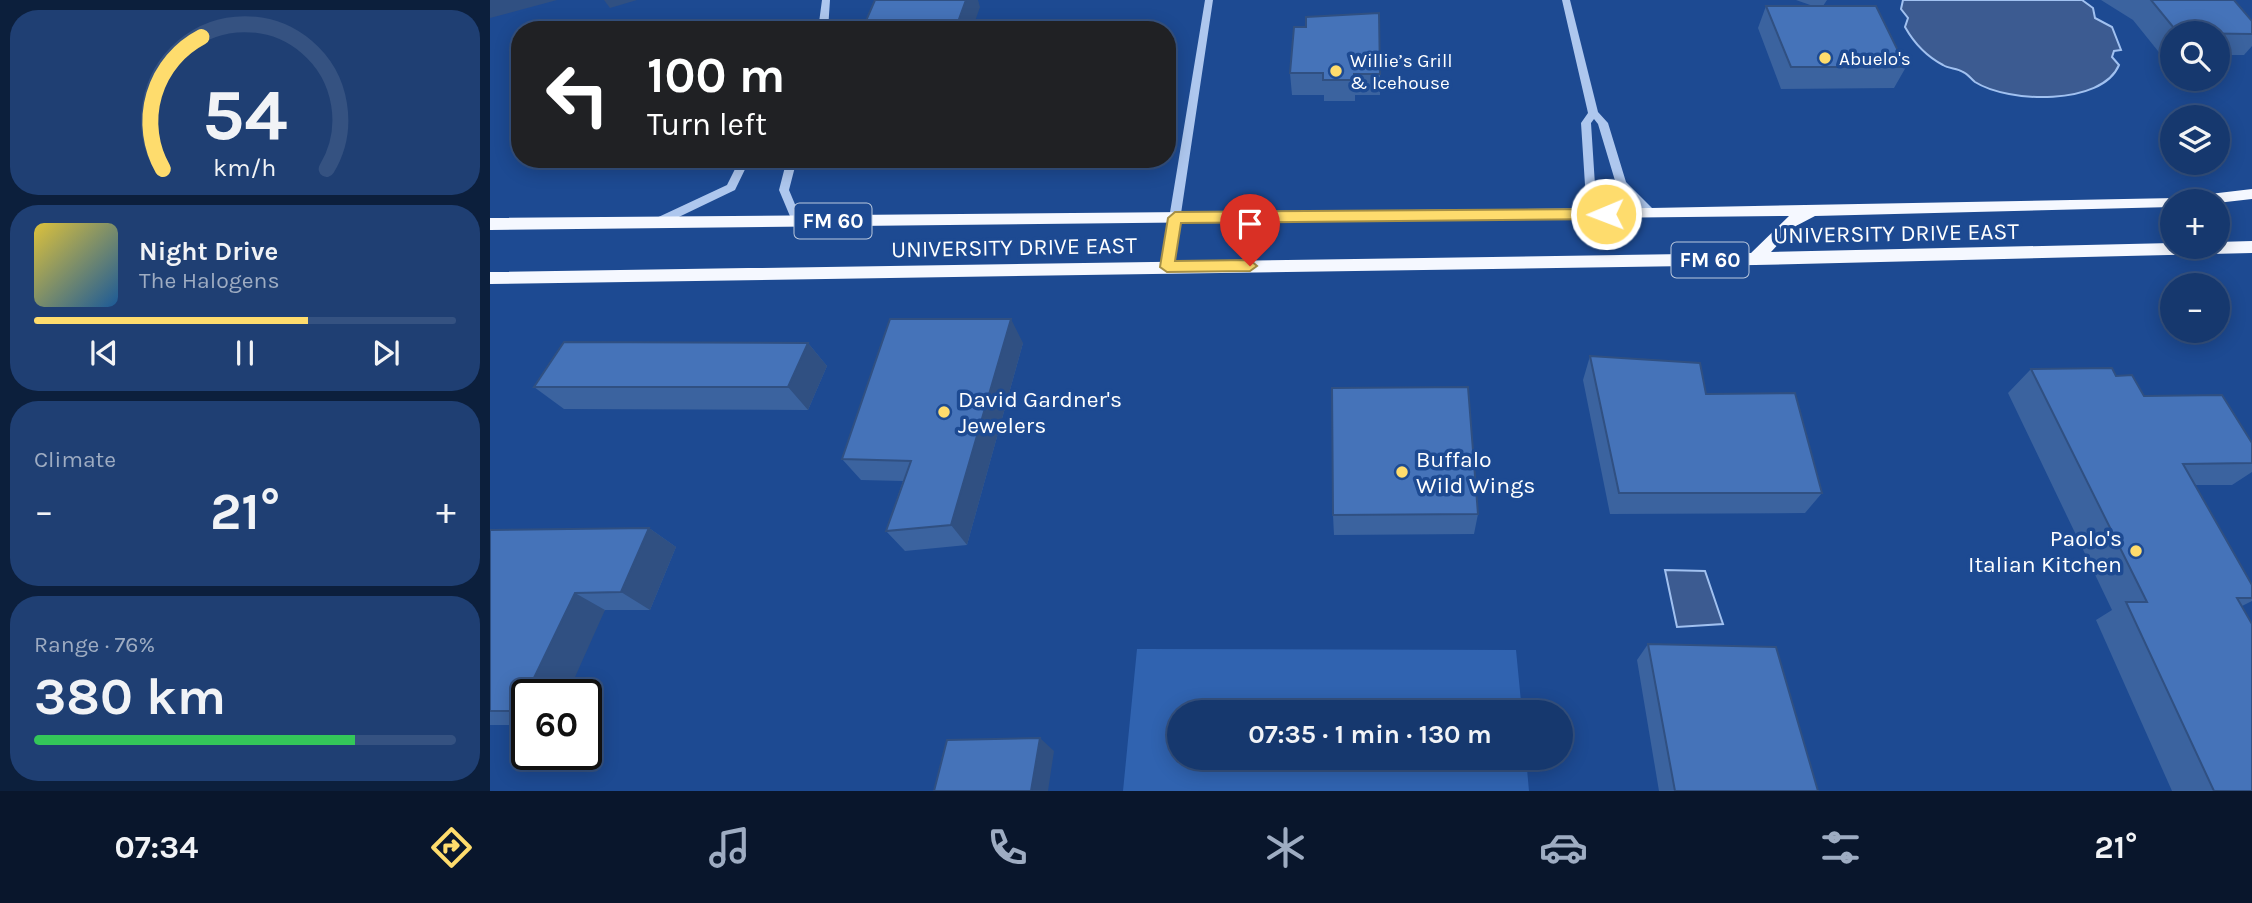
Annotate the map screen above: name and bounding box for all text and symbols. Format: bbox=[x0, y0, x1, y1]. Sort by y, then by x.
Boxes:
map controls bbox=[2160, 21, 2230, 343]
button: search bbox=[2160, 21, 2230, 91]
text: 100 m bbox=[647, 47, 785, 104]
place label: Abuelo's bbox=[1839, 48, 1911, 70]
icon: left bbox=[532, 49, 623, 140]
place label: Willie’s Grill & Icehouse bbox=[1350, 50, 1453, 94]
marker: Abuelo's bbox=[1817, 50, 1833, 66]
marker: Willie’s Grill & Icehouse bbox=[1328, 63, 1344, 79]
text: 54 bbox=[202, 72, 288, 157]
button: layers bbox=[2160, 105, 2230, 175]
text: Turn left bbox=[647, 106, 767, 143]
text: km/h bbox=[213, 152, 277, 181]
position arrow bbox=[1569, 177, 1643, 251]
button: + bbox=[2160, 189, 2230, 259]
pin bbox=[1220, 194, 1280, 266]
road number: FM 60 bbox=[794, 204, 872, 238]
icon: arrive bbox=[1231, 205, 1269, 243]
street label: UNIVERSITY DRIVE EAST bbox=[1773, 218, 2020, 249]
street label: UNIVERSITY DRIVE EAST bbox=[891, 232, 1138, 263]
text: Night Drive bbox=[139, 236, 278, 267]
road number: FM 60 bbox=[1672, 243, 1748, 278]
text: The Halogens bbox=[139, 267, 279, 294]
button: − bbox=[2160, 273, 2230, 343]
icon: previous bbox=[85, 334, 123, 372]
icon: pause bbox=[226, 334, 264, 372]
icon: next bbox=[367, 334, 405, 372]
place label: David Gardner's Jewelers bbox=[958, 386, 1122, 439]
marker: David Gardner's Jewelers bbox=[936, 404, 952, 420]
text: Climate bbox=[34, 446, 116, 473]
place label: Buffalo Wild Wings bbox=[1416, 446, 1535, 499]
marker: Buffalo Wild Wings bbox=[1394, 464, 1410, 480]
text: 21° bbox=[210, 481, 280, 542]
text: − bbox=[34, 489, 54, 534]
text: + bbox=[436, 489, 456, 534]
place label: Paolo's Italian Kitchen bbox=[1968, 525, 2122, 578]
marker: Paolo's Italian Kitchen bbox=[2128, 543, 2144, 559]
text: Range · 76% bbox=[34, 631, 155, 658]
text: 380 km bbox=[34, 666, 226, 727]
speed limit sign: 60 bbox=[511, 679, 602, 770]
text: 07:35 · 1 min · 130 m bbox=[1248, 719, 1492, 750]
icon: directions bbox=[427, 823, 476, 872]
icon: music bbox=[705, 823, 754, 872]
icon: phone bbox=[983, 823, 1032, 872]
icon: climate bbox=[1261, 823, 1310, 872]
icon: car bbox=[1539, 823, 1588, 872]
icon: filters bbox=[1816, 823, 1865, 872]
text: 07:34 bbox=[114, 829, 198, 866]
text: 21° bbox=[2094, 829, 2138, 866]

